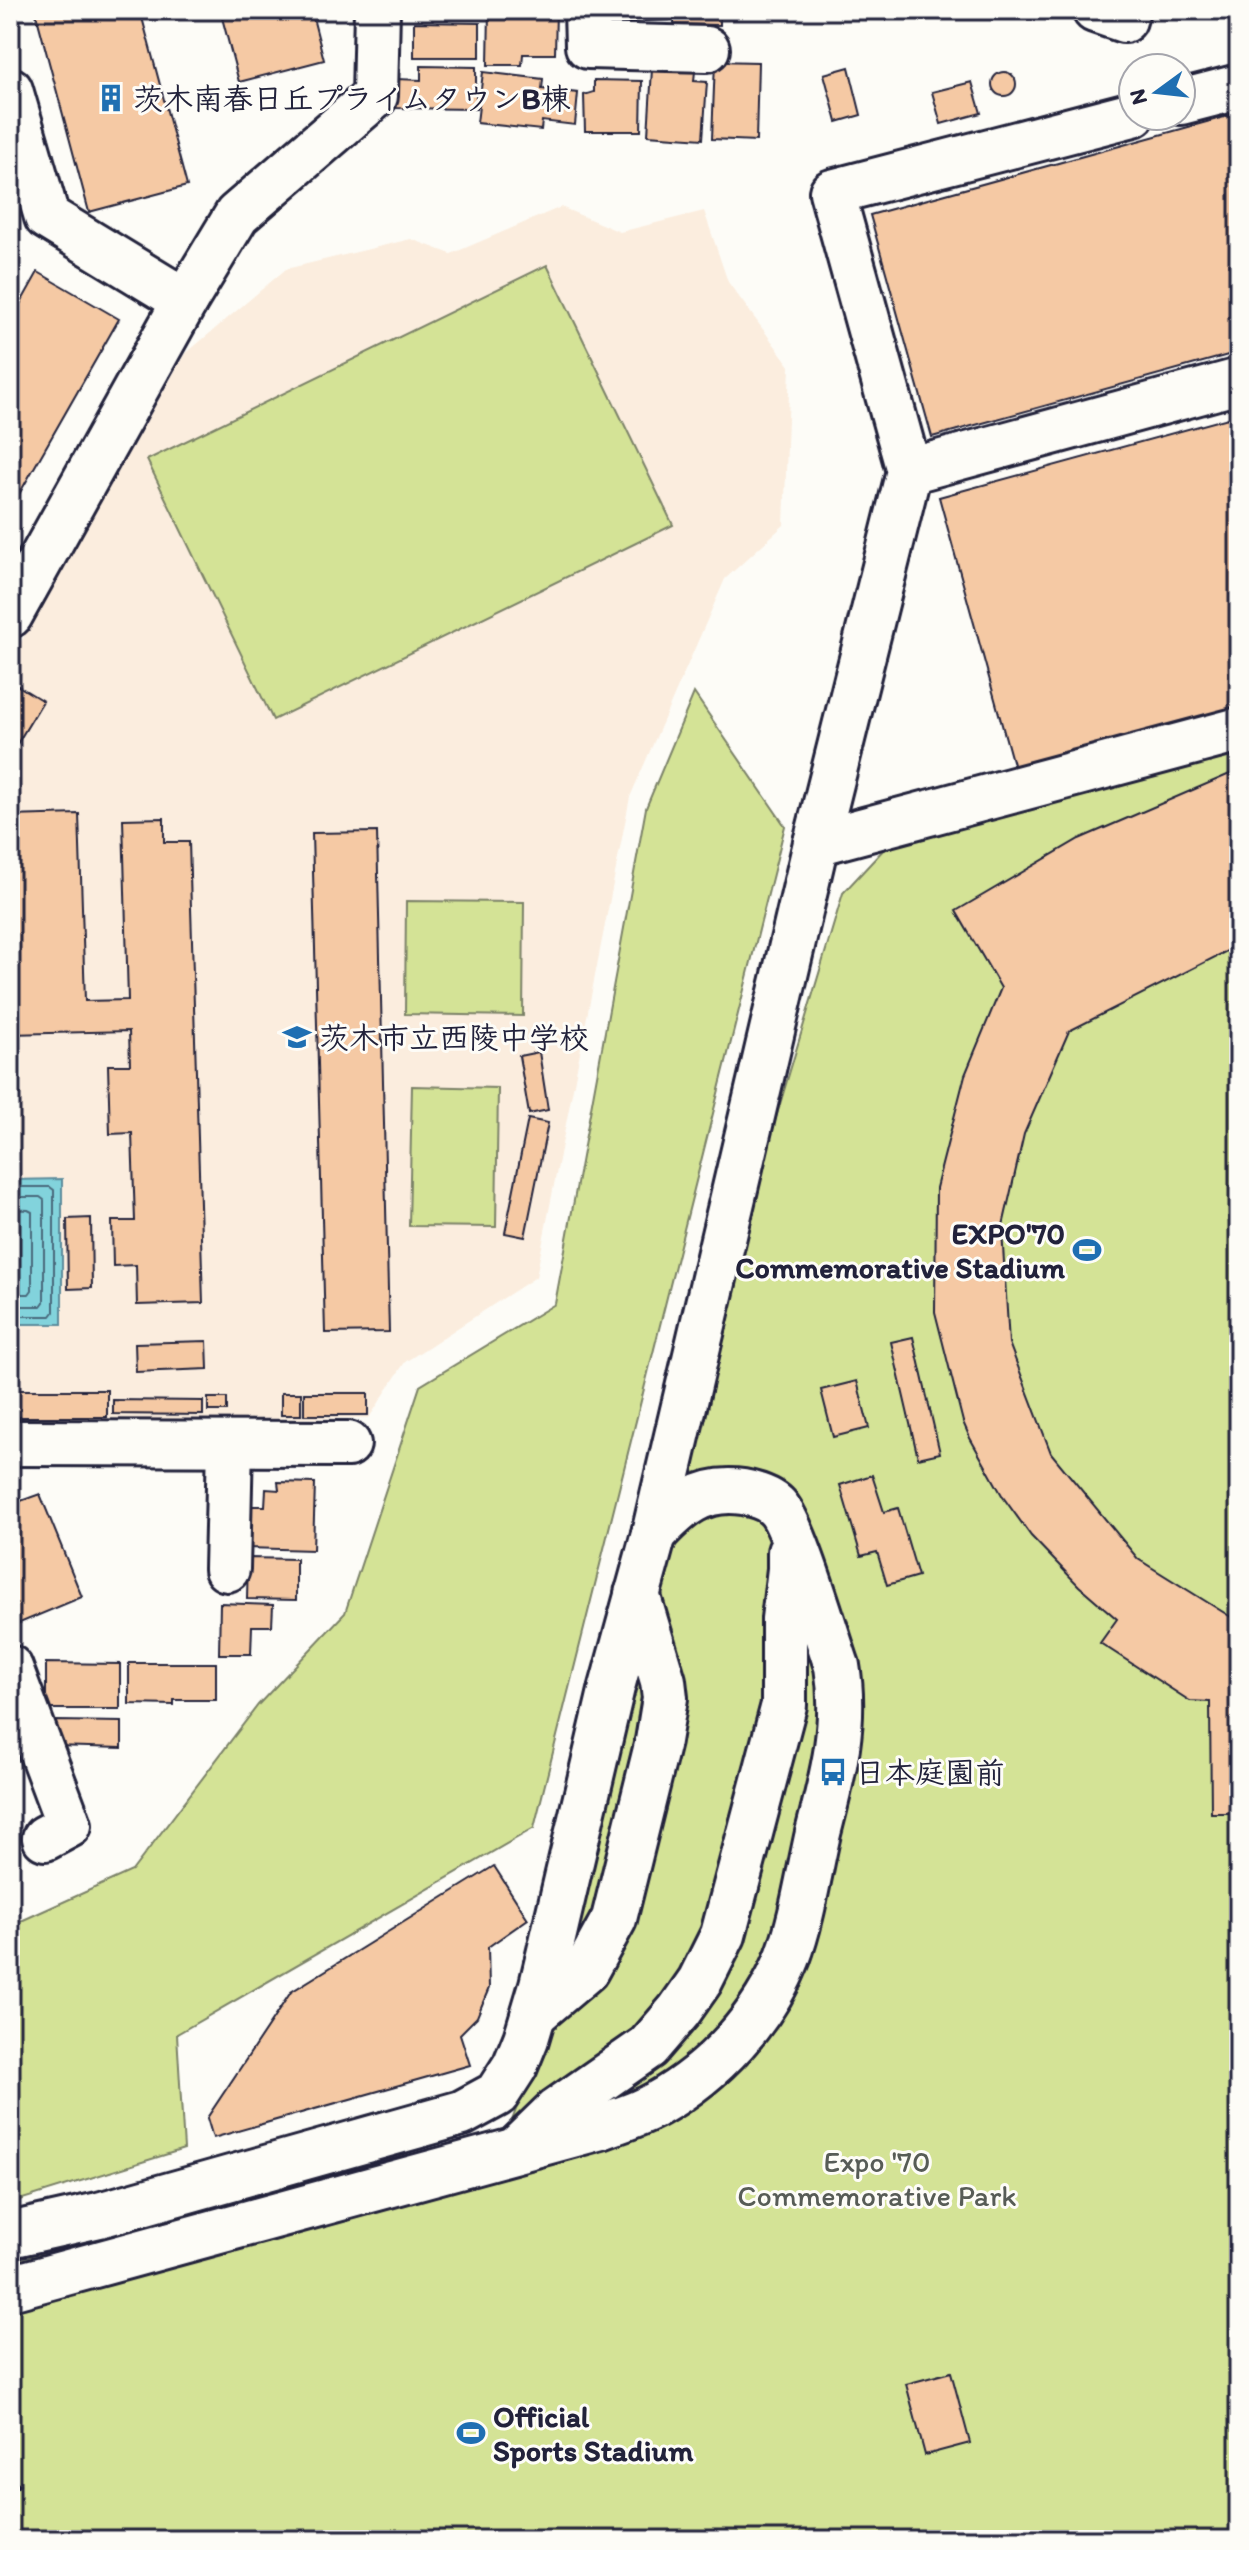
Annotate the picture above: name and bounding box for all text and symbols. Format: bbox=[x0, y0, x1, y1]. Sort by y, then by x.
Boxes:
north arrow bbox=[1117, 52, 1197, 132]
place label: 茨木南春日丘プライムタウンB棟 bbox=[133, 80, 571, 117]
building icon: 茨木南春日丘プライムタウンB棟 bbox=[96, 83, 126, 113]
text: N bbox=[1123, 86, 1153, 108]
place label: 茨木市立西陵中学校 bbox=[319, 1019, 589, 1056]
school or university icon: 茨木市立西陵中学校 bbox=[282, 1022, 312, 1052]
place label: EXPO'70 Commemorative Stadium bbox=[735, 1215, 1066, 1286]
sports icon: EXPO'70 Commemorative Stadium bbox=[1072, 1235, 1102, 1265]
place label: 日本庭園前 bbox=[855, 1754, 1005, 1791]
bus stop icon: 日本庭園前 bbox=[818, 1757, 848, 1787]
park label: Expo '70 Commemorative Park bbox=[737, 2143, 1017, 2214]
place label: Official Sports Stadium bbox=[493, 2398, 694, 2469]
sports icon: Official Sports Stadium bbox=[456, 2418, 486, 2448]

